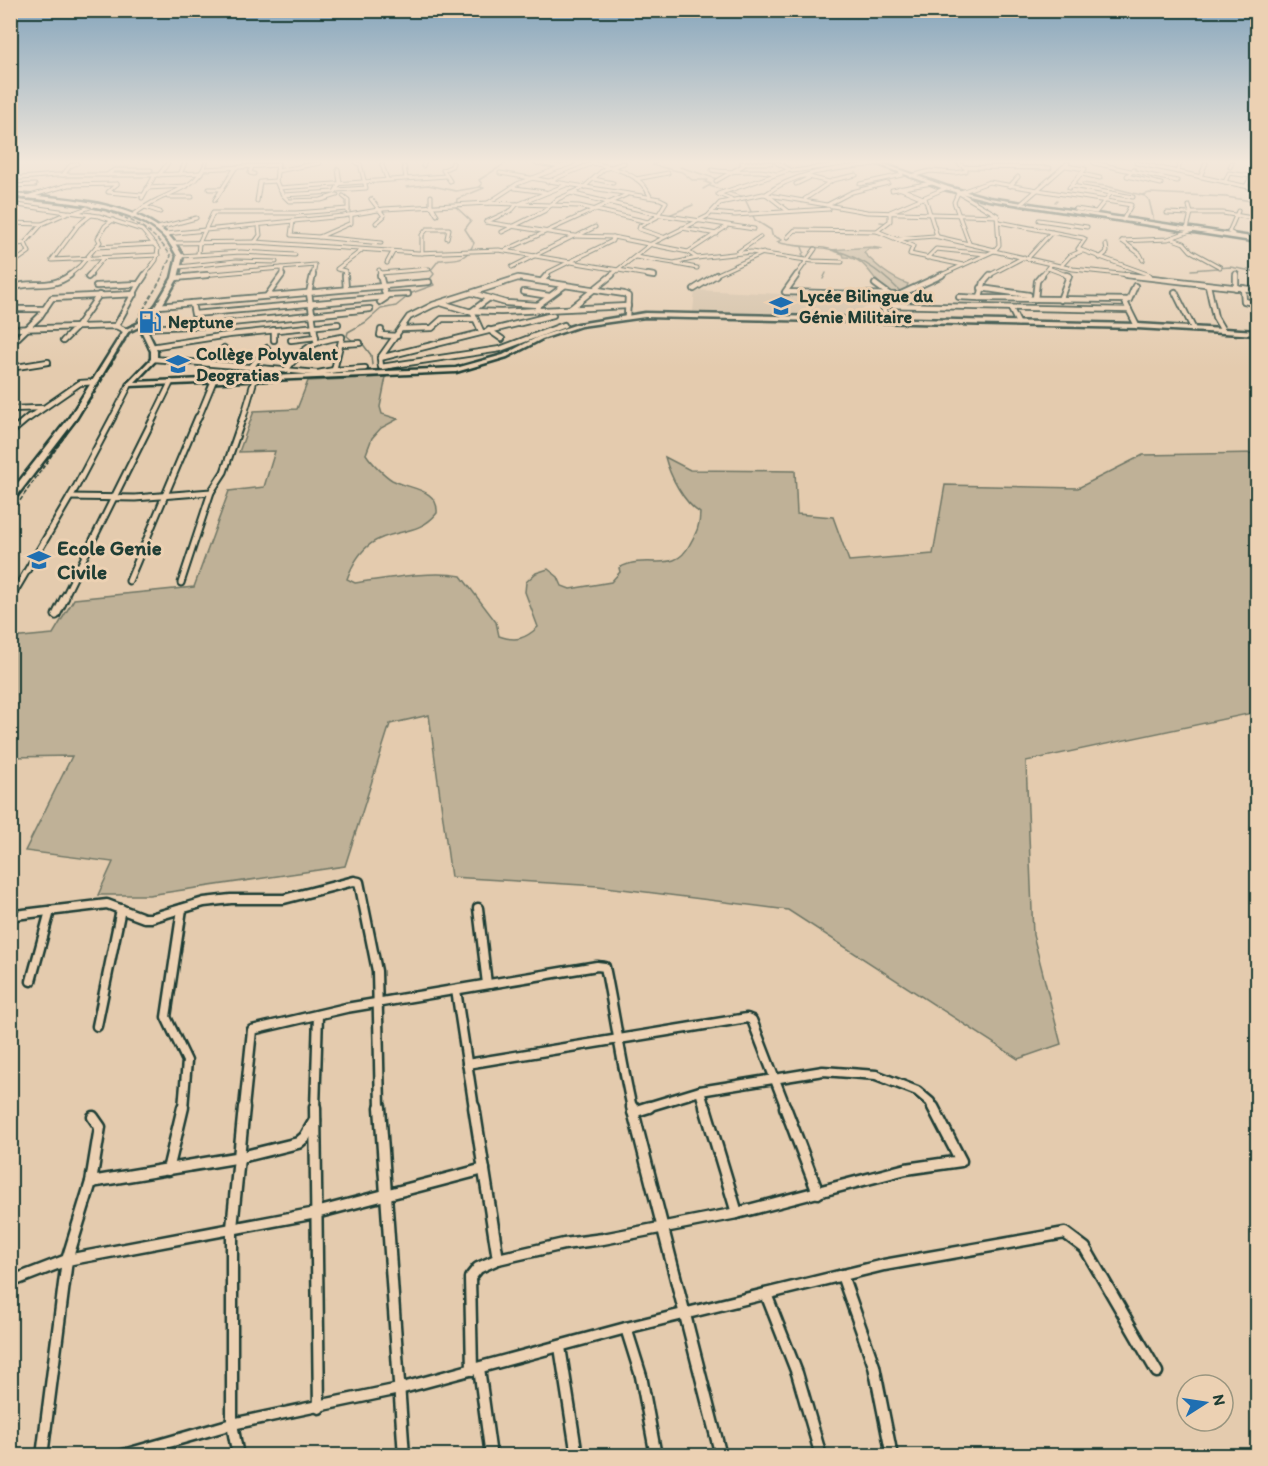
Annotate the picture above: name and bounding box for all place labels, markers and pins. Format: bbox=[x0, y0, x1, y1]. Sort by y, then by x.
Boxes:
place label: Lycée Bilingue du Génie Militaire bbox=[799, 285, 934, 328]
school or university icon: Lycée Bilingue du Génie Militaire bbox=[768, 293, 794, 319]
fuel station icon: Neptune bbox=[137, 309, 163, 335]
place label: Neptune bbox=[168, 311, 234, 333]
place label: Collège Polyvalent Deogratias bbox=[196, 343, 338, 386]
school or university icon: Collège Polyvalent Deogratias bbox=[165, 351, 191, 377]
place label: Ecole Genie Civile bbox=[57, 535, 162, 584]
school or university icon: Ecole Genie Civile bbox=[26, 547, 52, 573]

